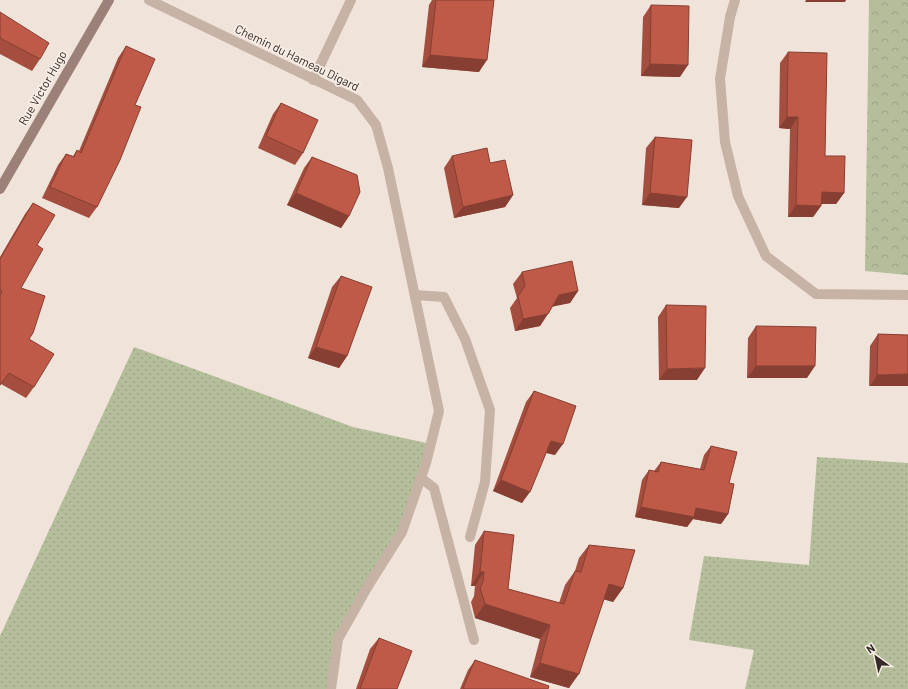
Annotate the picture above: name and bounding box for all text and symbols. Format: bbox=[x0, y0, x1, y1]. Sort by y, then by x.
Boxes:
street label: Chemin du Hameau Digard bbox=[233, 21, 362, 93]
street label: Rue Victor Hugo bbox=[15, 48, 69, 127]
north arrow bbox=[856, 637, 896, 677]
text: N bbox=[864, 641, 877, 656]

